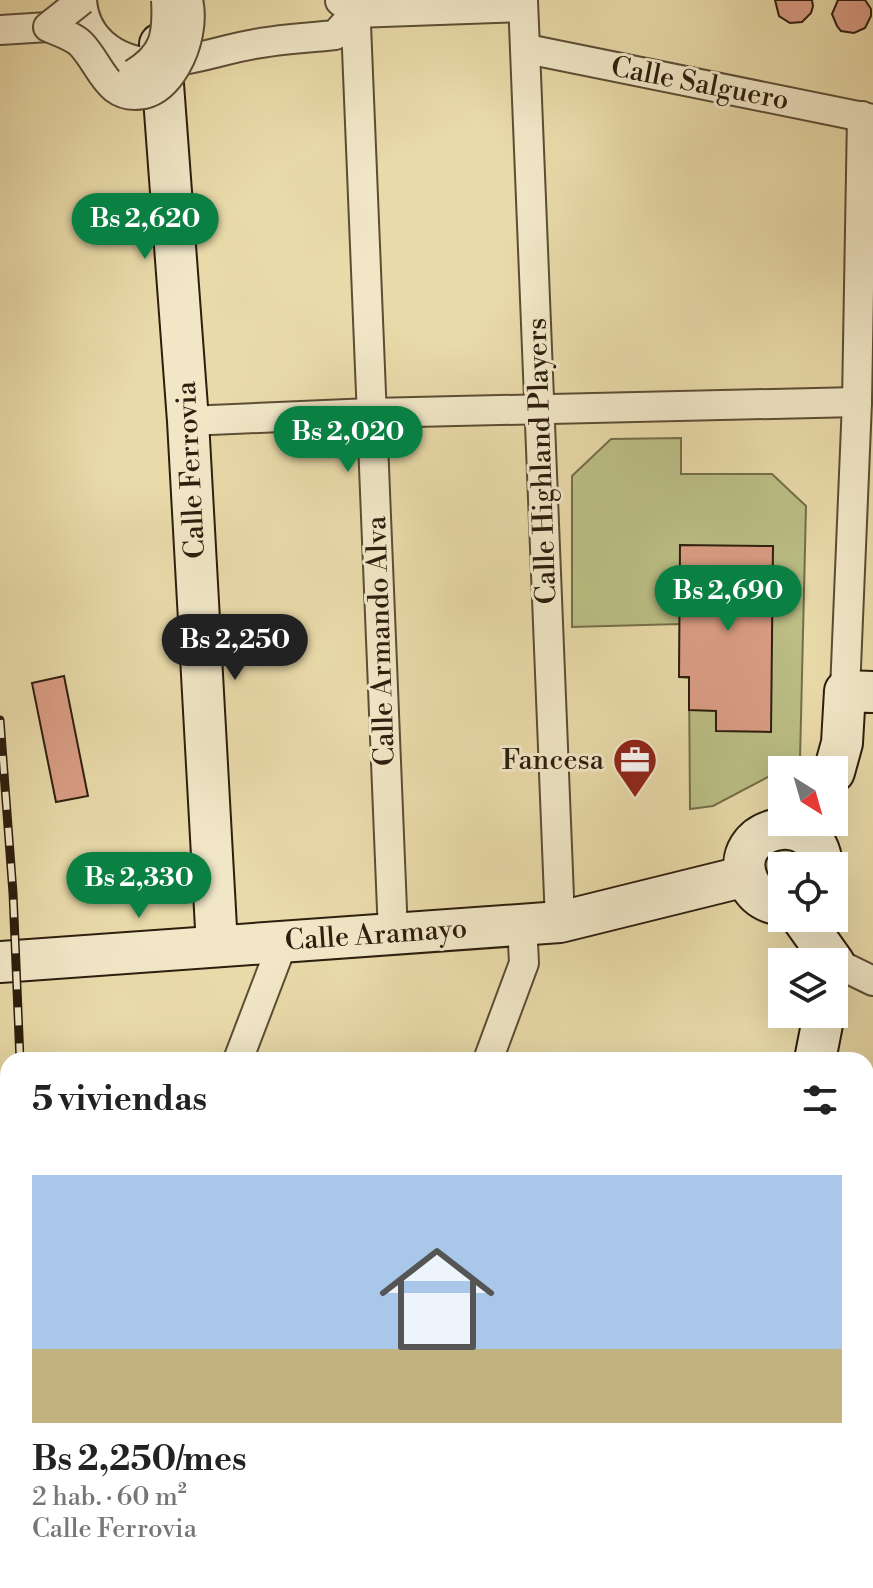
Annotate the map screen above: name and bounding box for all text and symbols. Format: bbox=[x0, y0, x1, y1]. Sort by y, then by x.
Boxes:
street label: Calle Salguero bbox=[608, 50, 792, 118]
pin: Bs 2,620 bbox=[62, 193, 228, 261]
text: Bs 2,620 bbox=[90, 203, 200, 235]
street label: Calle Highland Players bbox=[520, 317, 564, 605]
street label: Calle Ferrovia bbox=[169, 380, 213, 560]
pin: Bs 2,020 bbox=[265, 406, 431, 474]
text: Bs 2,020 bbox=[292, 416, 404, 448]
street label: Calle Armando Alva bbox=[359, 515, 403, 767]
pin: Bs 2,690 bbox=[645, 565, 811, 633]
text: Bs 2,690 bbox=[673, 575, 783, 607]
pin: Bs 2,250 bbox=[152, 614, 318, 682]
text: Bs 2,250 bbox=[180, 624, 290, 656]
office icon: Fancesa bbox=[611, 736, 659, 799]
place label: Fancesa bbox=[502, 743, 605, 778]
north arrow bbox=[768, 756, 848, 836]
map controls bbox=[768, 756, 848, 1028]
pin: Bs 2,330 bbox=[56, 852, 222, 920]
button: locate bbox=[768, 852, 848, 932]
text: Bs 2,330 bbox=[84, 862, 194, 894]
street label: Calle Aramayo bbox=[284, 911, 468, 959]
button: layers bbox=[768, 948, 848, 1028]
icon: filters bbox=[798, 1078, 842, 1122]
text: 5 viviendas bbox=[32, 1079, 207, 1121]
icon: home bbox=[365, 1227, 509, 1371]
text: Bs 2,250/mes bbox=[32, 1439, 247, 1481]
text: 2 hab. · 60 m² bbox=[32, 1481, 187, 1513]
text: Calle Ferrovia bbox=[32, 1513, 197, 1545]

